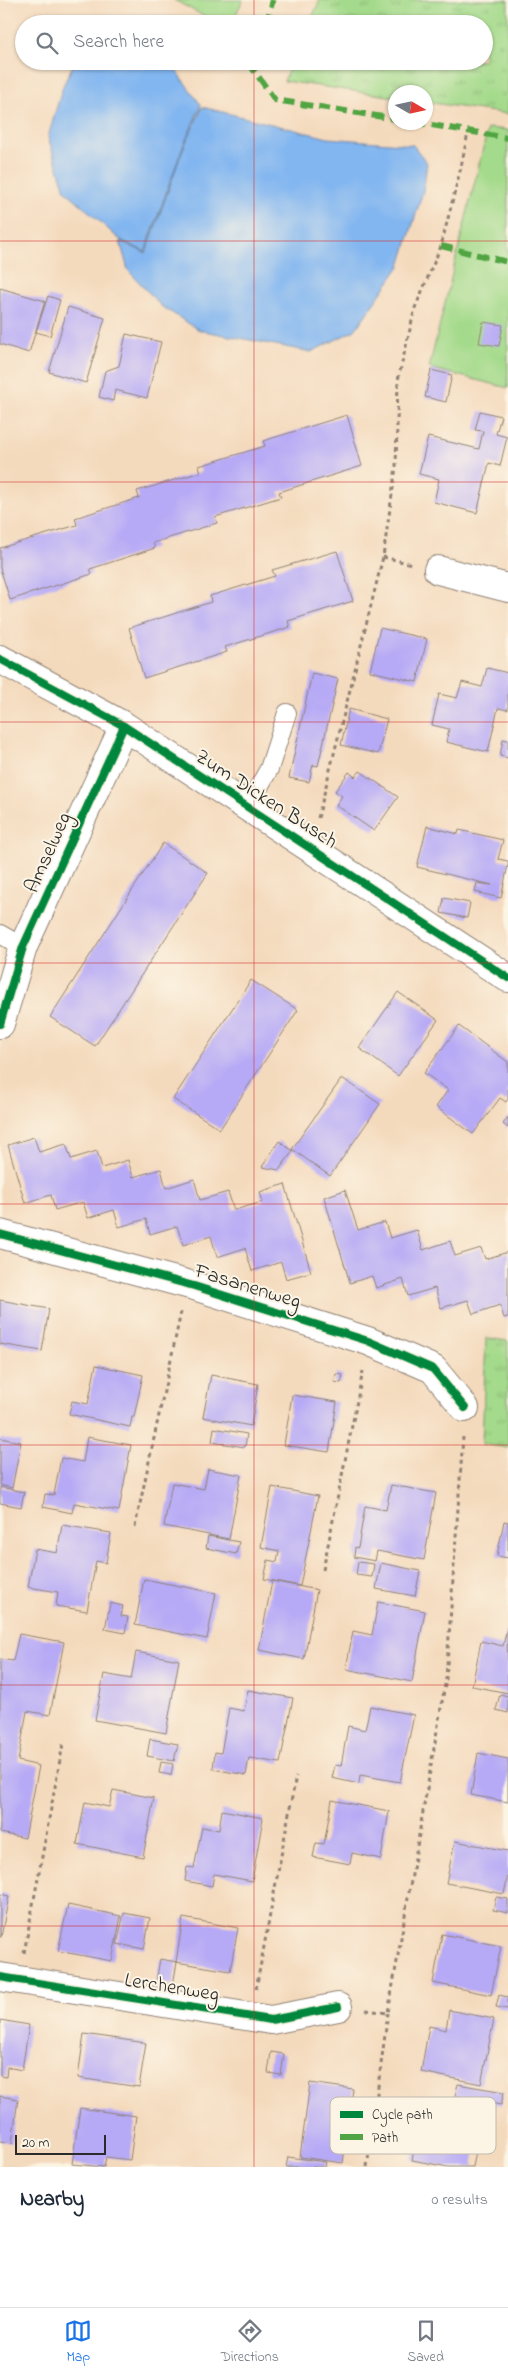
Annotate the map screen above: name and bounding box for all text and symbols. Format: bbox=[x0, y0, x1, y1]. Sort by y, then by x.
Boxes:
search box bbox=[15, 15, 493, 70]
icon: search bbox=[33, 29, 61, 57]
text: Search here bbox=[73, 29, 164, 56]
north arrow bbox=[388, 85, 433, 130]
street label: Zum Dicken Busch bbox=[189, 742, 343, 857]
street label: Amselweg bbox=[18, 808, 82, 899]
street label: Fasanenweg bbox=[189, 1256, 304, 1319]
street label: Lerchenweg bbox=[122, 1966, 221, 2012]
legend bbox=[330, 2097, 496, 2154]
text: Cycle path bbox=[372, 2105, 433, 2127]
text: Path bbox=[372, 2128, 398, 2149]
scale bar bbox=[15, 2132, 106, 2155]
text: 20 m bbox=[22, 2133, 49, 2154]
text: Nearby bbox=[20, 2185, 84, 2215]
text: 0 results bbox=[432, 2188, 488, 2212]
tab: Map bbox=[64, 2317, 92, 2368]
tab: Directions bbox=[221, 2317, 279, 2368]
tab: Saved bbox=[407, 2317, 444, 2368]

